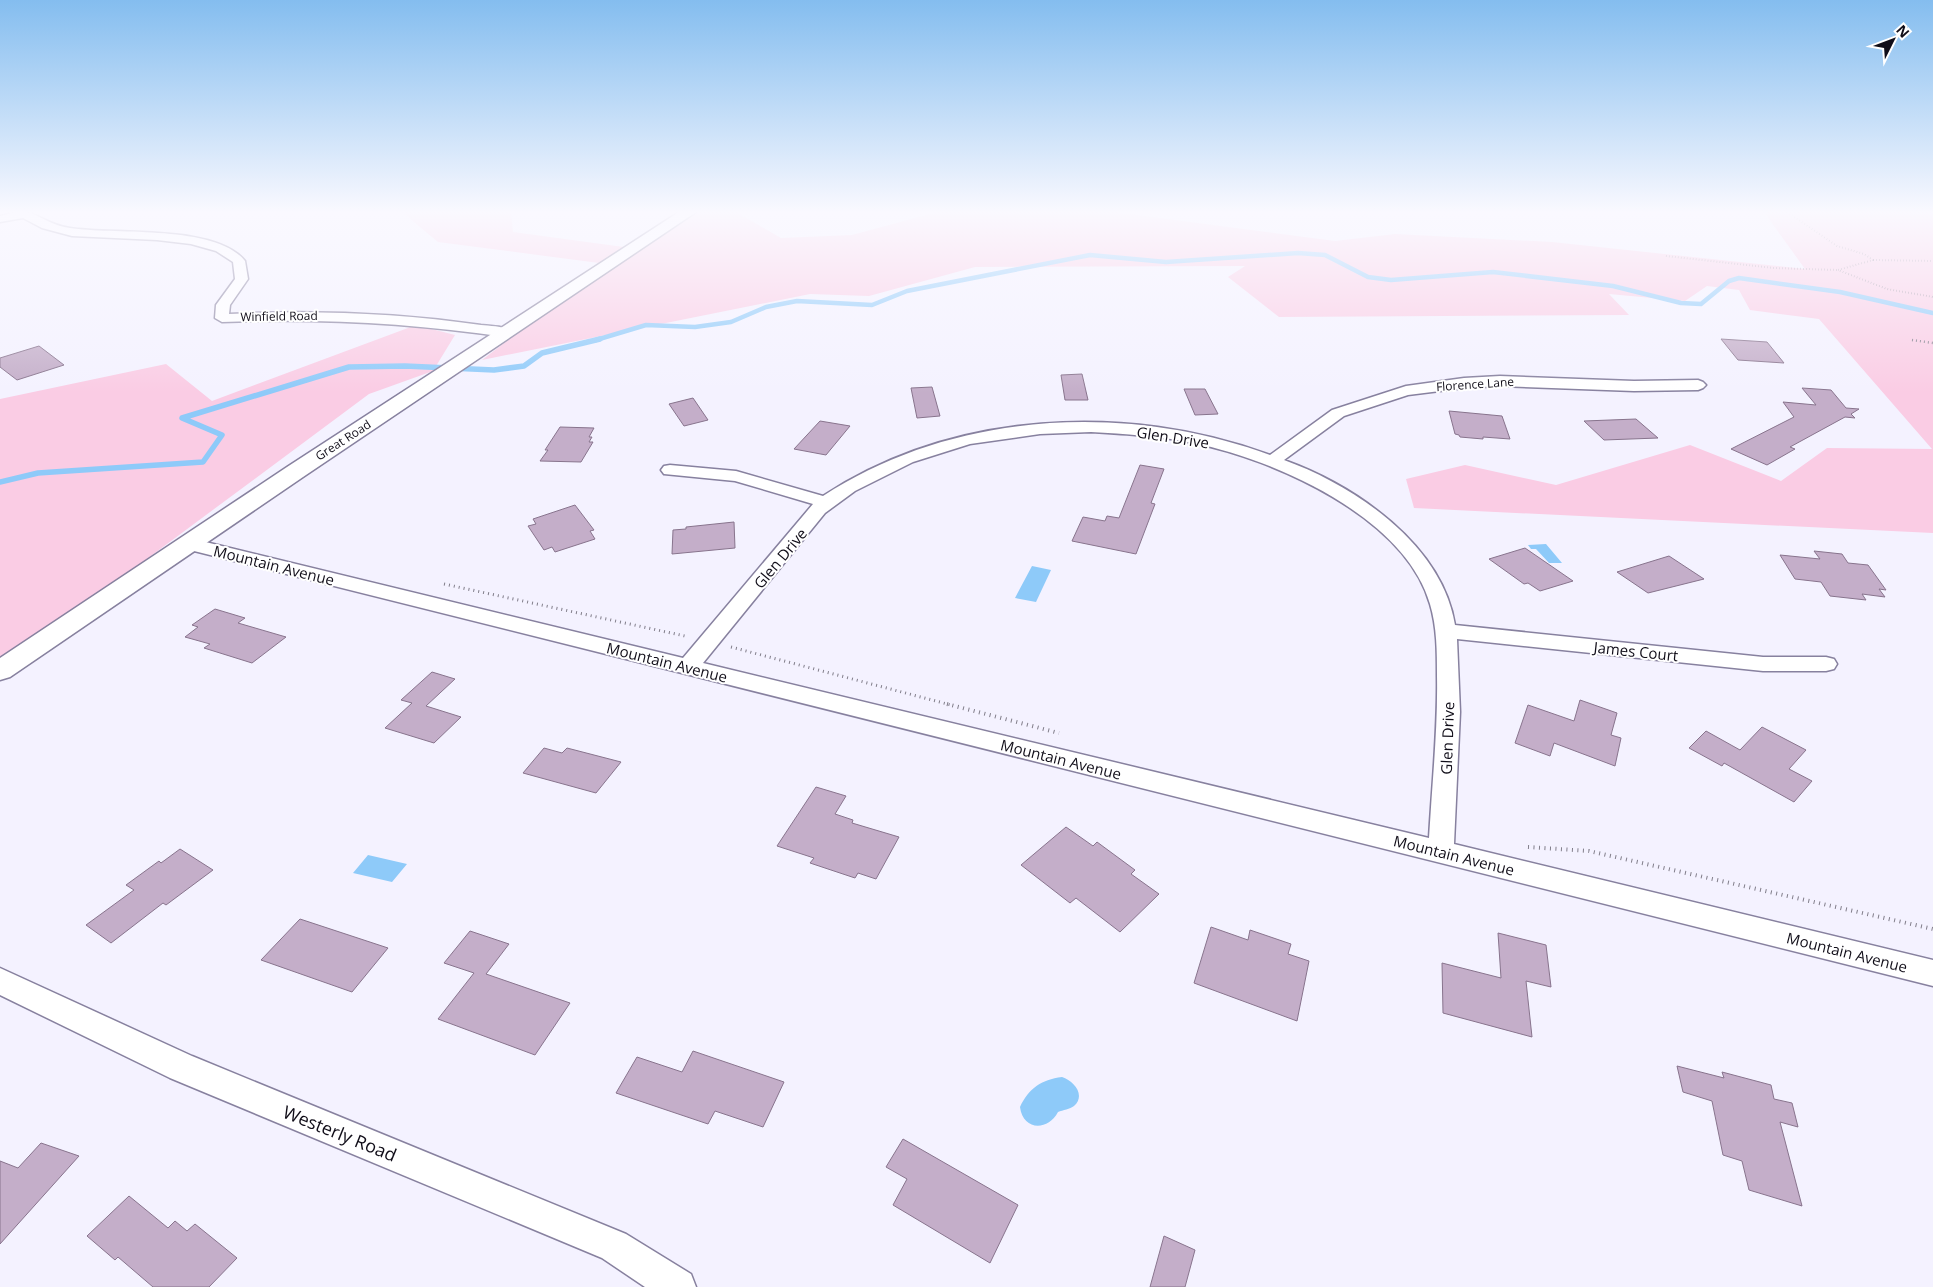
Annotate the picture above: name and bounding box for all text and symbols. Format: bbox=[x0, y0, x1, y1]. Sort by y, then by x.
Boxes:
north arrow bbox=[1868, 15, 1918, 65]
text: N bbox=[1892, 20, 1914, 42]
street label: Winfield Road bbox=[240, 307, 318, 325]
street label: Florence Lane bbox=[1435, 373, 1515, 395]
street label: Great Road bbox=[312, 416, 374, 464]
street label: Glen Drive bbox=[1135, 421, 1211, 453]
street label: Glen Drive bbox=[749, 524, 811, 592]
street label: Mountain Avenue bbox=[212, 540, 336, 590]
street label: James Court bbox=[1591, 636, 1679, 665]
street label: Mountain Avenue bbox=[605, 637, 729, 687]
street label: Glen Drive bbox=[1436, 701, 1458, 775]
street label: Mountain Avenue bbox=[999, 734, 1123, 784]
street label: Mountain Avenue bbox=[1392, 830, 1516, 880]
street label: Mountain Avenue bbox=[1785, 927, 1909, 977]
street label: Westerly Road bbox=[280, 1099, 400, 1167]

